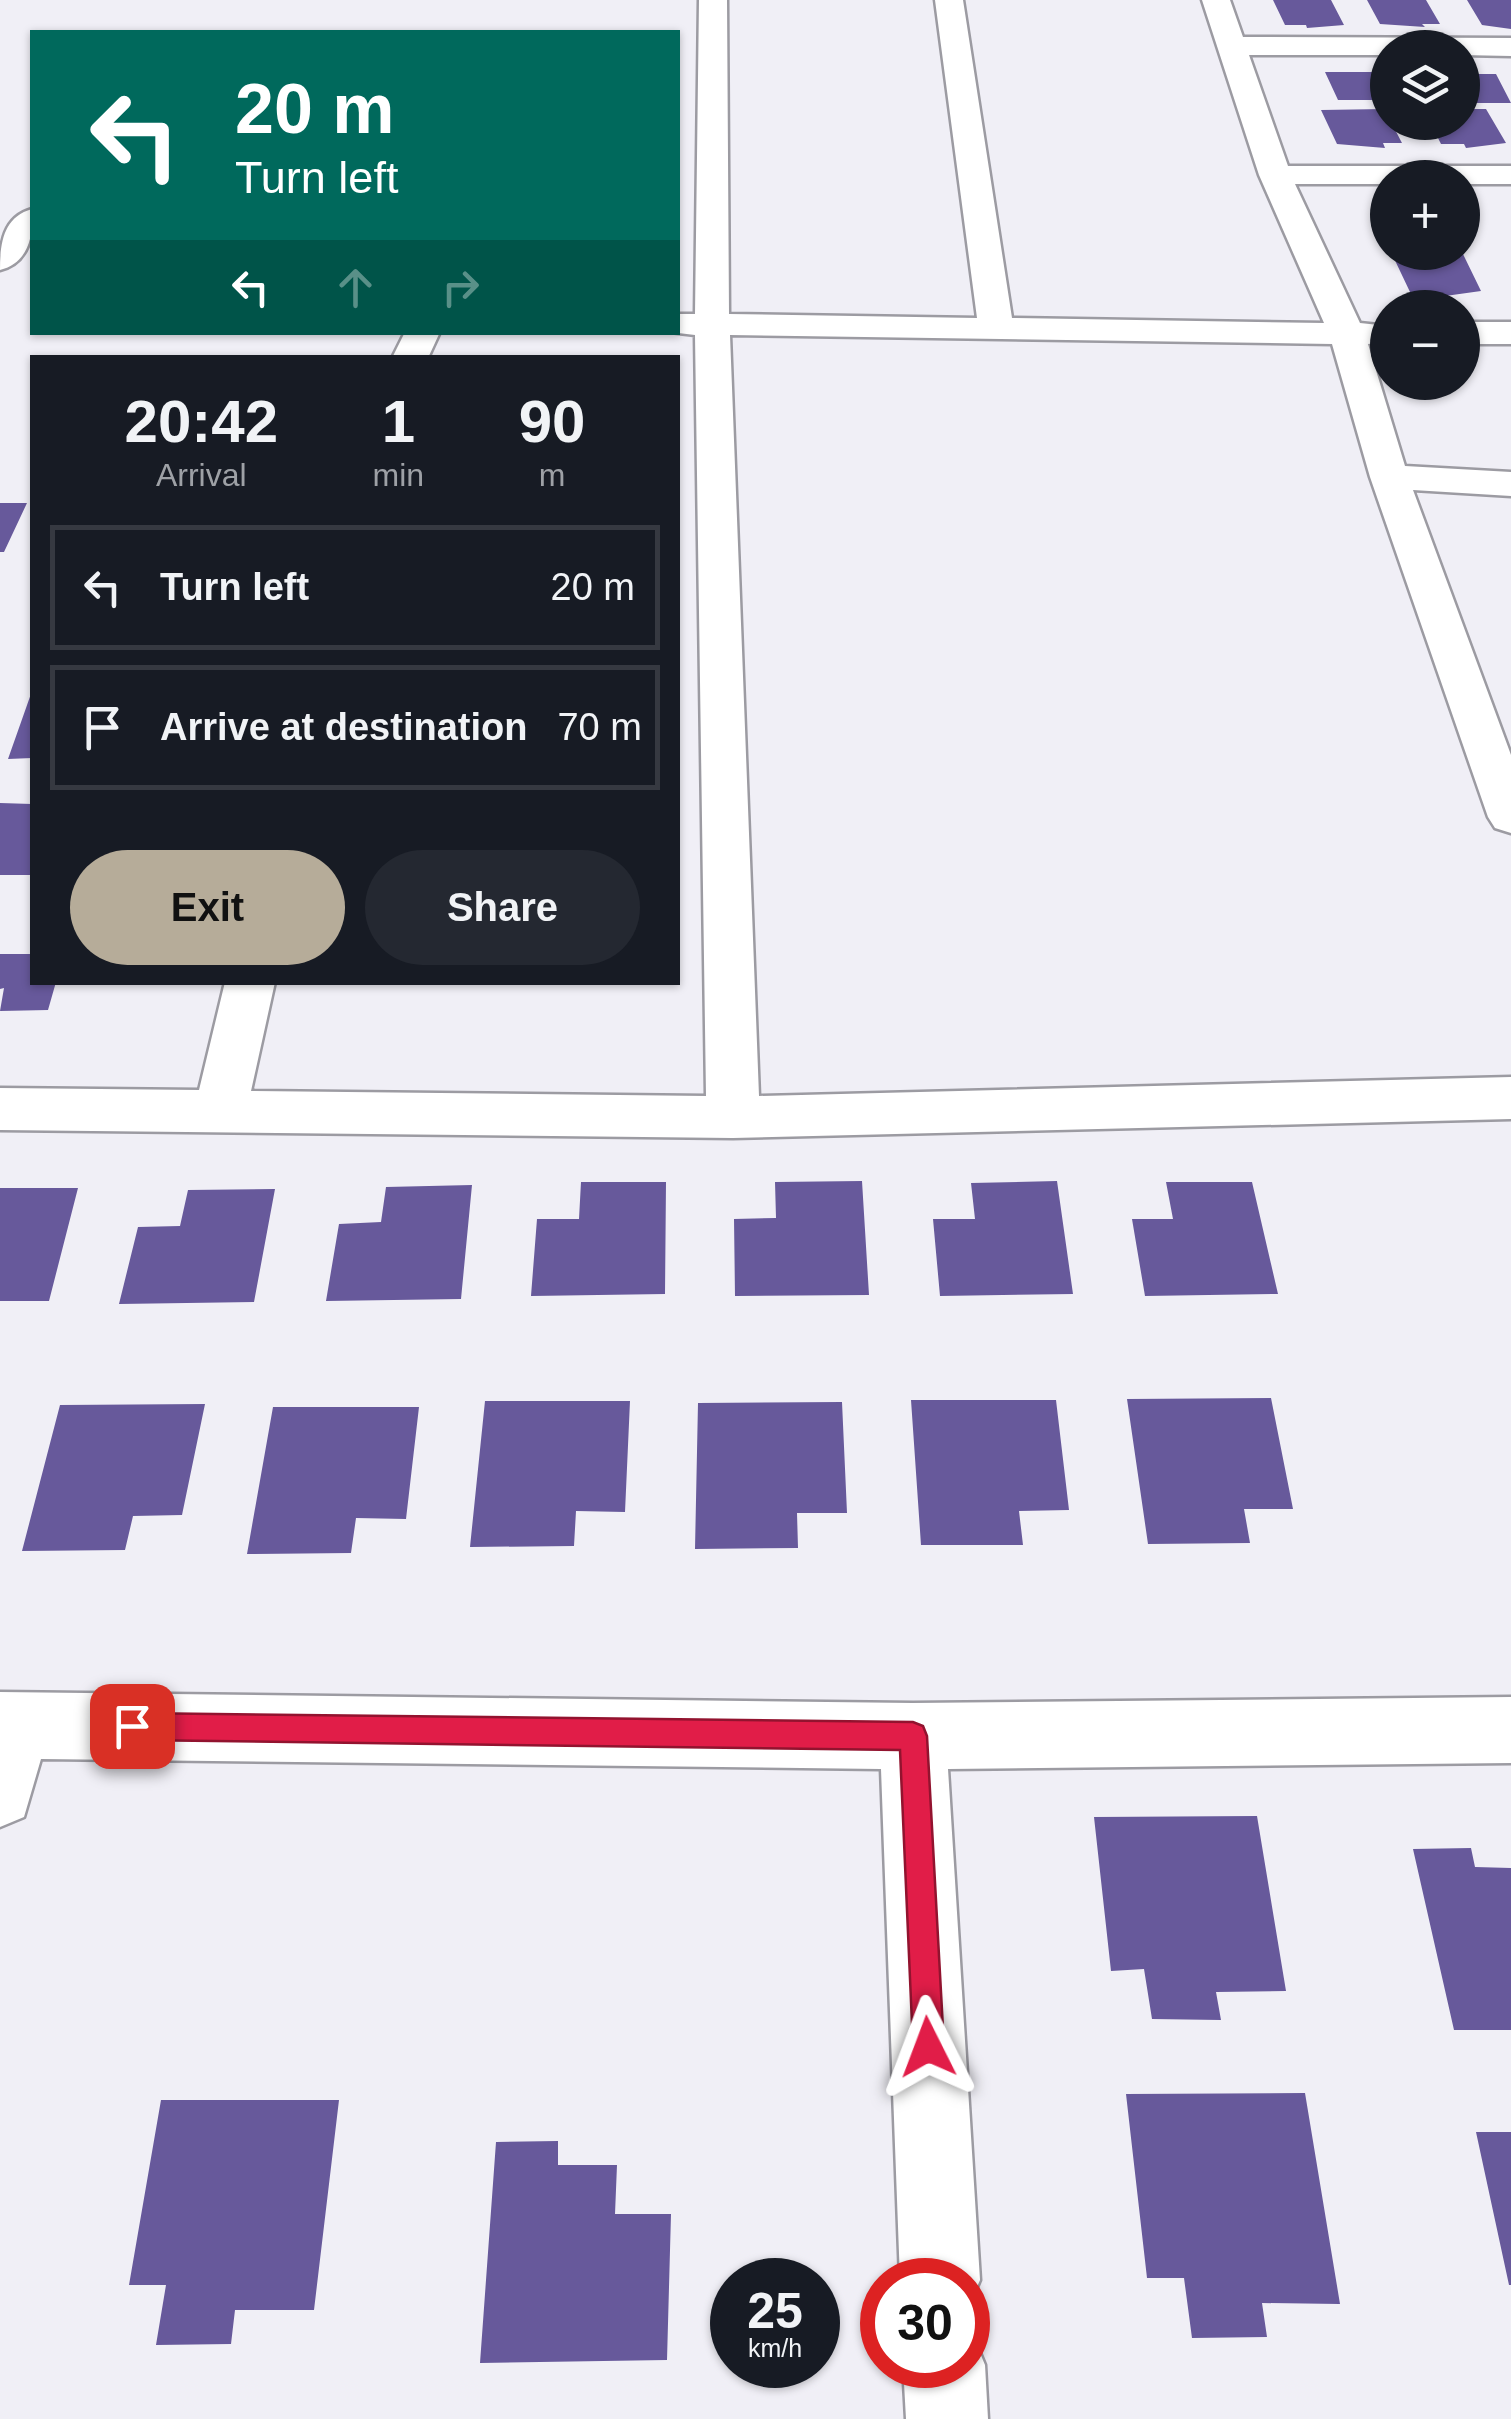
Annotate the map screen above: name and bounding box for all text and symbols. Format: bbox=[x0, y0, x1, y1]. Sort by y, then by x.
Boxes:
map controls bbox=[1370, 30, 1480, 400]
button: layers bbox=[1370, 30, 1480, 140]
icon: left bbox=[70, 70, 200, 200]
text: 20 m bbox=[235, 70, 395, 148]
text: Turn left bbox=[235, 152, 398, 203]
button: + bbox=[1370, 160, 1480, 270]
icon: left bbox=[223, 260, 278, 315]
icon: ahead bbox=[328, 260, 383, 315]
icon: right bbox=[433, 260, 488, 315]
button: − bbox=[1370, 290, 1480, 400]
text: 20:42 bbox=[125, 388, 278, 455]
text: 1 bbox=[382, 388, 415, 455]
text: 90 bbox=[519, 388, 585, 455]
text: Arrival bbox=[156, 457, 247, 493]
text: min bbox=[373, 457, 424, 493]
text: m bbox=[539, 457, 565, 493]
icon: left bbox=[75, 560, 130, 615]
text: Turn left bbox=[160, 566, 309, 608]
text: 20 m bbox=[551, 566, 635, 608]
icon: arrive bbox=[75, 700, 130, 755]
text: Arrive at destination bbox=[160, 706, 527, 748]
text: 70 m bbox=[557, 706, 642, 748]
button: Exit bbox=[70, 850, 345, 965]
button: Share bbox=[365, 850, 640, 965]
pin bbox=[90, 1684, 175, 1769]
icon: arrive bbox=[105, 1699, 160, 1754]
position arrow bbox=[876, 1995, 980, 2099]
speed limit sign: 30 bbox=[860, 2258, 990, 2388]
text: 25 bbox=[747, 2283, 803, 2339]
text: km/h bbox=[748, 2334, 802, 2362]

